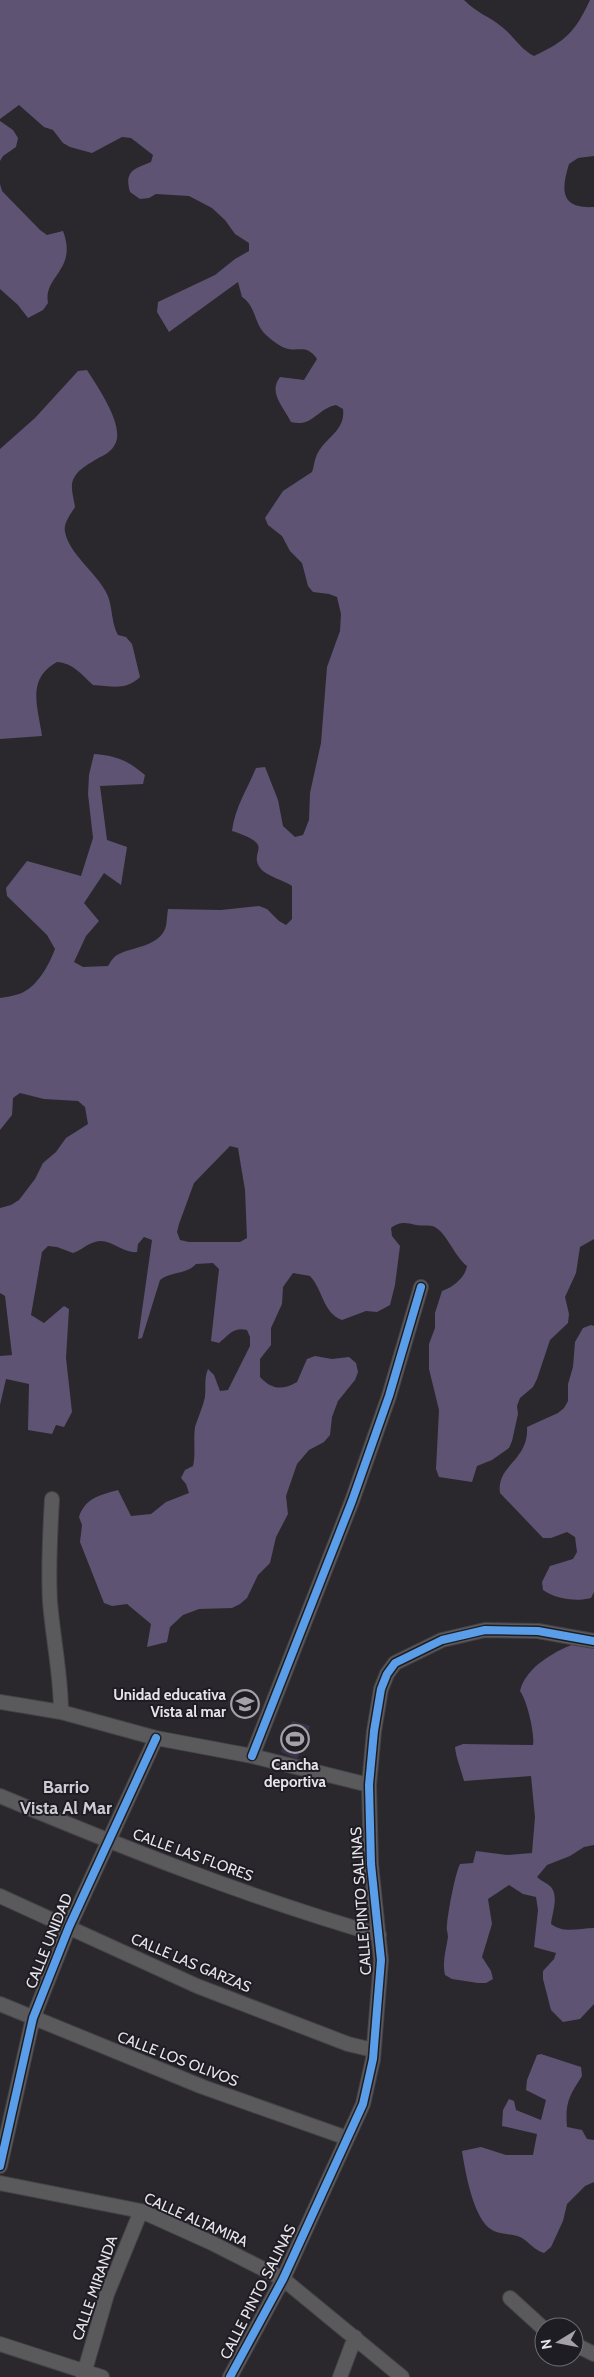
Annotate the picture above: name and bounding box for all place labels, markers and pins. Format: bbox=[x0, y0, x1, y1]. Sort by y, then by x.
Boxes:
place label: Unidad educativa Vista al mar bbox=[113, 1686, 227, 1721]
school or university icon: Unidad educativa Vista al mar bbox=[230, 1689, 260, 1719]
sports icon: Cancha deportiva bbox=[280, 1724, 310, 1754]
place label: Cancha deportiva bbox=[264, 1756, 327, 1791]

